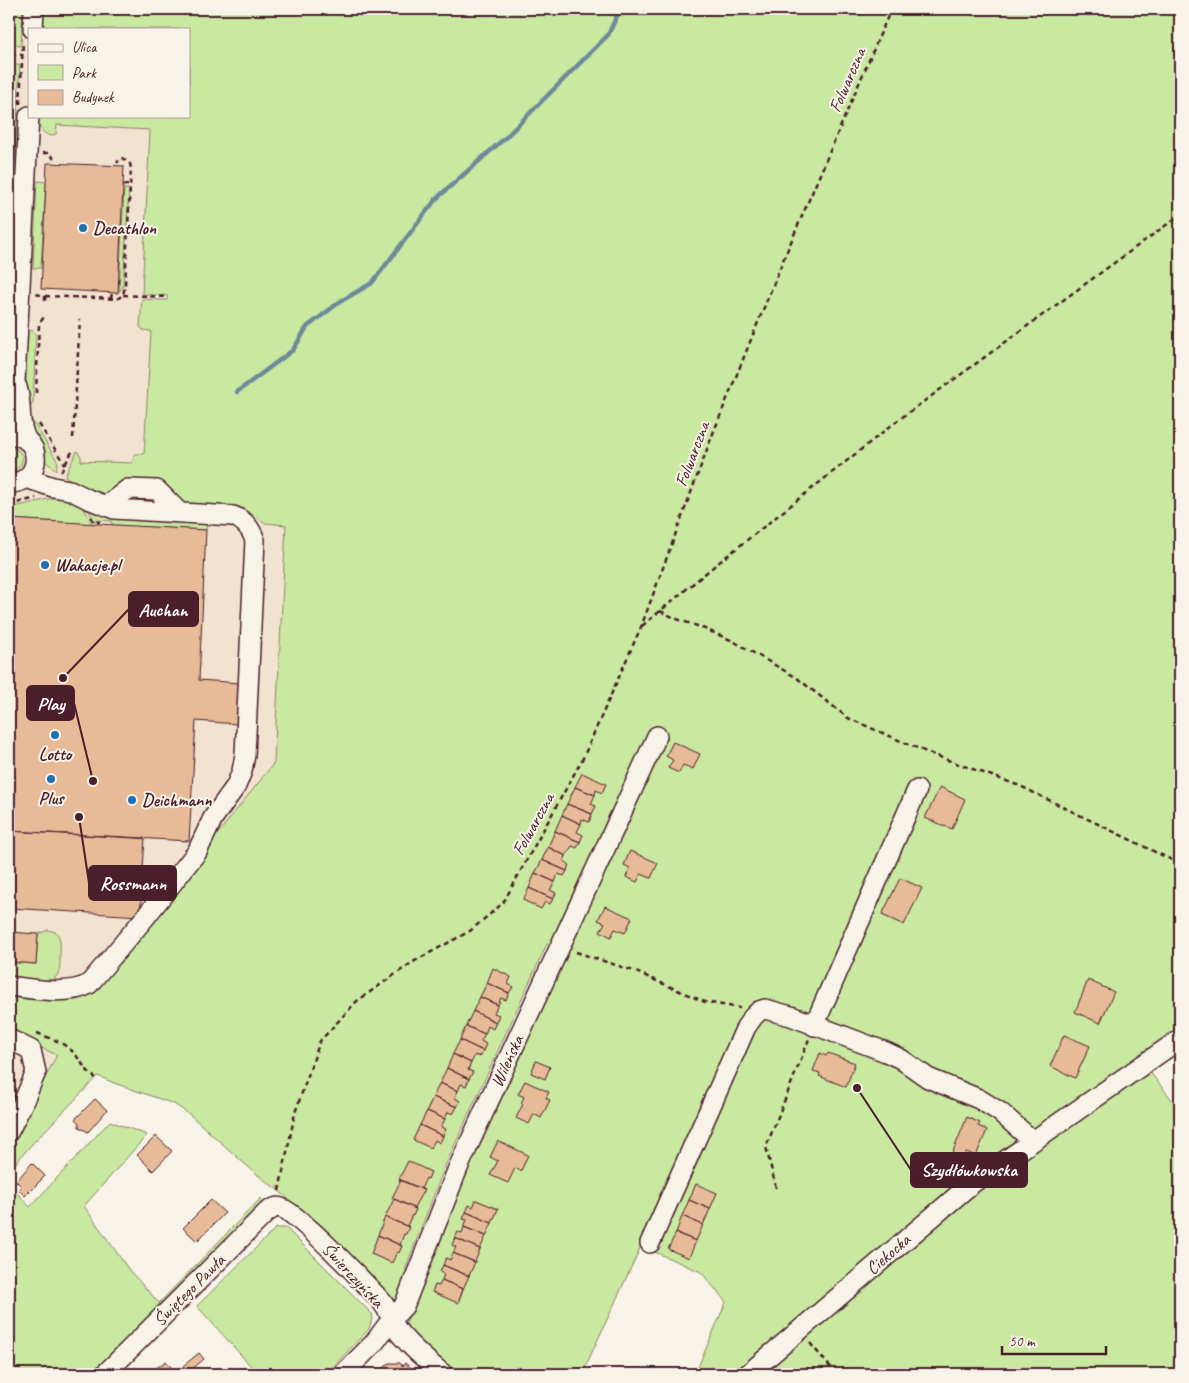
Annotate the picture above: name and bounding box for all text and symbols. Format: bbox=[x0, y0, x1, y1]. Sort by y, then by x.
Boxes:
legend bbox=[28, 28, 190, 118]
text: Ulica bbox=[72, 38, 97, 57]
street label: Folwarczna bbox=[824, 43, 871, 115]
text: Park bbox=[72, 64, 97, 83]
text: Budynek bbox=[72, 88, 115, 107]
place label: Decathlon bbox=[93, 217, 157, 239]
marker: Decathlon bbox=[77, 222, 89, 234]
street label: Folwarczna bbox=[670, 417, 715, 490]
place label: Wakacje.pl bbox=[55, 554, 124, 576]
marker: Wakacje.pl bbox=[39, 559, 51, 571]
callout: Auchan bbox=[129, 592, 198, 626]
text: Auchan bbox=[139, 598, 189, 622]
callout: Play bbox=[27, 686, 74, 720]
text: Play bbox=[37, 692, 66, 716]
marker: Lotto bbox=[49, 729, 61, 741]
place label: Lotto bbox=[39, 743, 73, 765]
marker: Plus bbox=[45, 773, 57, 785]
place label: Plus bbox=[39, 787, 65, 809]
street label: Folwarczna bbox=[507, 788, 560, 859]
place label: Deichmann bbox=[142, 789, 212, 811]
marker: Deichmann bbox=[126, 794, 138, 806]
callout: Rossmann bbox=[89, 866, 176, 900]
text: Rossmann bbox=[100, 872, 166, 896]
street label: Wileńska bbox=[486, 1031, 529, 1090]
callout: Szydłówkowska bbox=[911, 1153, 1027, 1187]
text: Szydłówkowska bbox=[921, 1158, 1018, 1182]
street label: Ciekocka bbox=[861, 1228, 915, 1279]
street label: Świerczyńska bbox=[317, 1238, 389, 1313]
street label: Świętego Pawła bbox=[148, 1249, 230, 1331]
scale bar bbox=[1002, 1323, 1105, 1355]
text: 50 m bbox=[1009, 1332, 1036, 1351]

